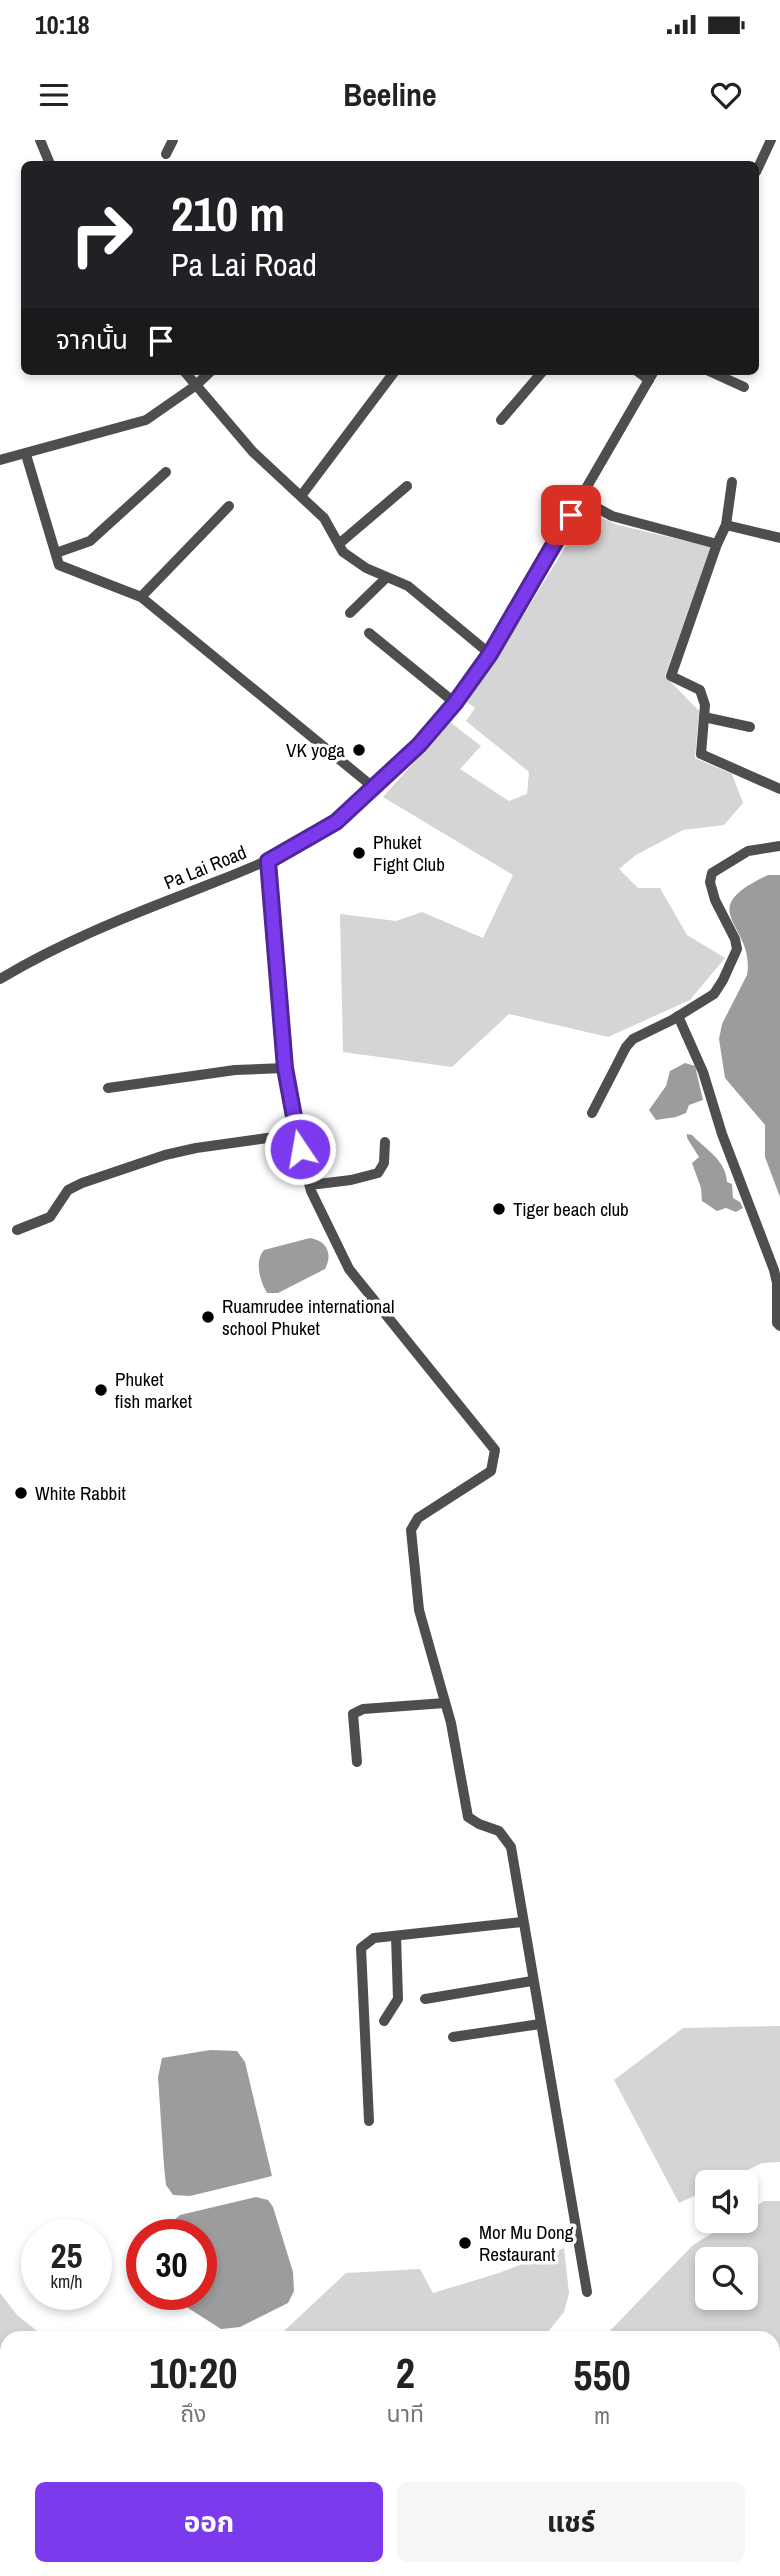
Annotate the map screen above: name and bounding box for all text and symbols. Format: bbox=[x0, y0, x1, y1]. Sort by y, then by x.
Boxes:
text: 10:18 bbox=[35, 7, 90, 42]
text: Beeline bbox=[343, 73, 437, 116]
icon: menu bbox=[35, 76, 73, 114]
icon: heart bbox=[707, 76, 745, 114]
text: 210 m bbox=[171, 180, 285, 246]
icon: right bbox=[56, 189, 147, 280]
text: Pa Lai Road bbox=[171, 243, 317, 286]
text: จากนั้น bbox=[56, 322, 128, 357]
icon: arrive bbox=[142, 322, 180, 360]
pin bbox=[541, 485, 601, 545]
icon: arrive bbox=[552, 496, 590, 534]
place label: VK yoga bbox=[286, 737, 345, 763]
marker: VK yoga bbox=[351, 742, 367, 758]
place label: Phuket Fight Club bbox=[373, 829, 445, 877]
street label: Pa Lai Road bbox=[160, 839, 250, 895]
marker: Phuket Fight Club bbox=[351, 845, 367, 861]
position arrow bbox=[263, 1112, 337, 1186]
place label: Tiger beach club bbox=[513, 1196, 629, 1222]
marker: Tiger beach club bbox=[491, 1201, 507, 1217]
place label: Ruamrudee international school Phuket bbox=[222, 1293, 394, 1341]
marker: Ruamrudee international school Phuket bbox=[200, 1309, 216, 1325]
place label: Phuket fish market bbox=[115, 1366, 193, 1414]
marker: Phuket fish market bbox=[93, 1382, 109, 1398]
place label: White Rabbit bbox=[35, 1480, 127, 1506]
marker: White Rabbit bbox=[13, 1485, 29, 1501]
map controls bbox=[695, 2170, 758, 2310]
button: sound bbox=[695, 2170, 758, 2233]
speed limit sign: 30 bbox=[126, 2219, 217, 2310]
place label: Mor Mu Dong Restaurant bbox=[479, 2219, 574, 2267]
text: 25 bbox=[51, 2232, 82, 2279]
marker: Mor Mu Dong Restaurant bbox=[457, 2235, 473, 2251]
button: search bbox=[695, 2247, 758, 2310]
text: km/h bbox=[51, 2269, 83, 2294]
text: 10:20 bbox=[149, 2345, 237, 2401]
text: 2 bbox=[396, 2345, 415, 2401]
text: 550 bbox=[573, 2347, 631, 2403]
text: ถึง bbox=[180, 2398, 206, 2429]
text: นาที bbox=[387, 2398, 424, 2429]
text: m bbox=[594, 2400, 610, 2431]
button: ออก bbox=[35, 2482, 383, 2562]
button: แชร์ bbox=[397, 2482, 745, 2562]

